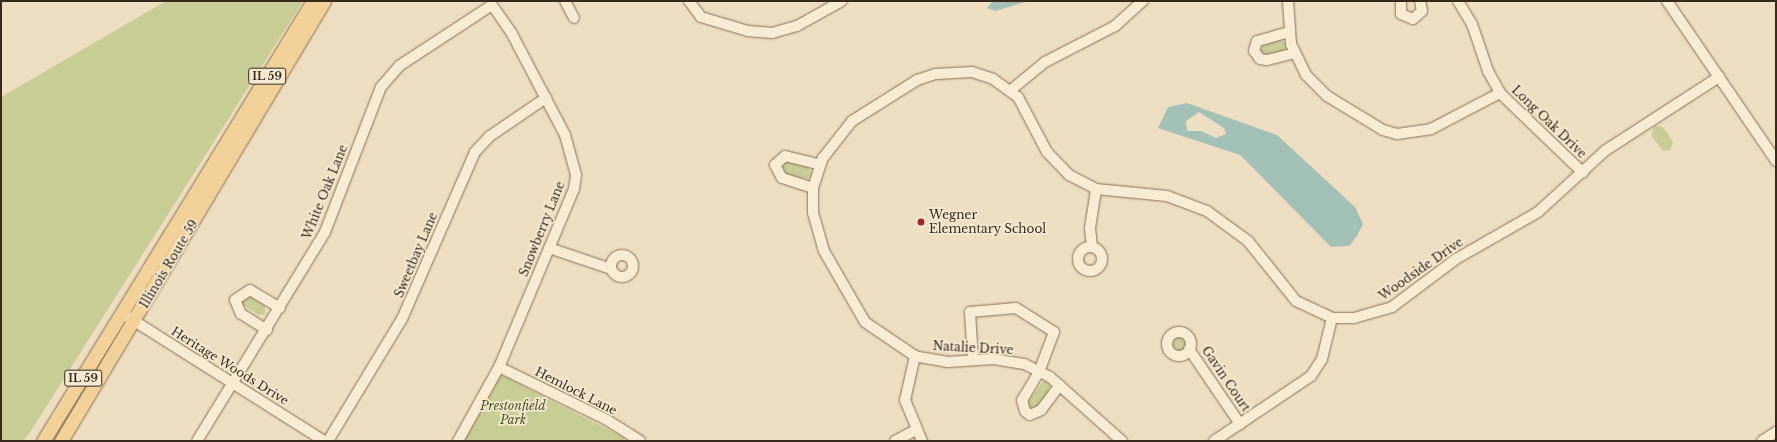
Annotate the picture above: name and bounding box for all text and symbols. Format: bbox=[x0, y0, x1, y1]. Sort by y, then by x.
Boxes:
road number: IL 59 bbox=[248, 67, 286, 85]
street label: Long Oak Drive bbox=[1509, 83, 1589, 161]
street label: White Oak Lane bbox=[299, 143, 351, 241]
street label: Snowberry Lane bbox=[516, 179, 568, 279]
place label: Wegner Elementary School bbox=[929, 208, 1047, 236]
street label: Sweetbay Lane bbox=[391, 210, 441, 300]
street label: Illinois Route 59 bbox=[137, 217, 201, 311]
marker: Wegner Elementary School bbox=[916, 217, 926, 227]
street label: Woodside Drive bbox=[1376, 235, 1466, 303]
street label: Heritage Woods Drive bbox=[168, 324, 292, 408]
street label: Natalie Drive bbox=[932, 339, 1014, 357]
street label: Gavin Court bbox=[1199, 344, 1253, 414]
street label: Hemlock Lane bbox=[533, 364, 619, 418]
road number: IL 59 bbox=[64, 369, 102, 387]
park label: Prestonfield Park bbox=[480, 399, 546, 427]

